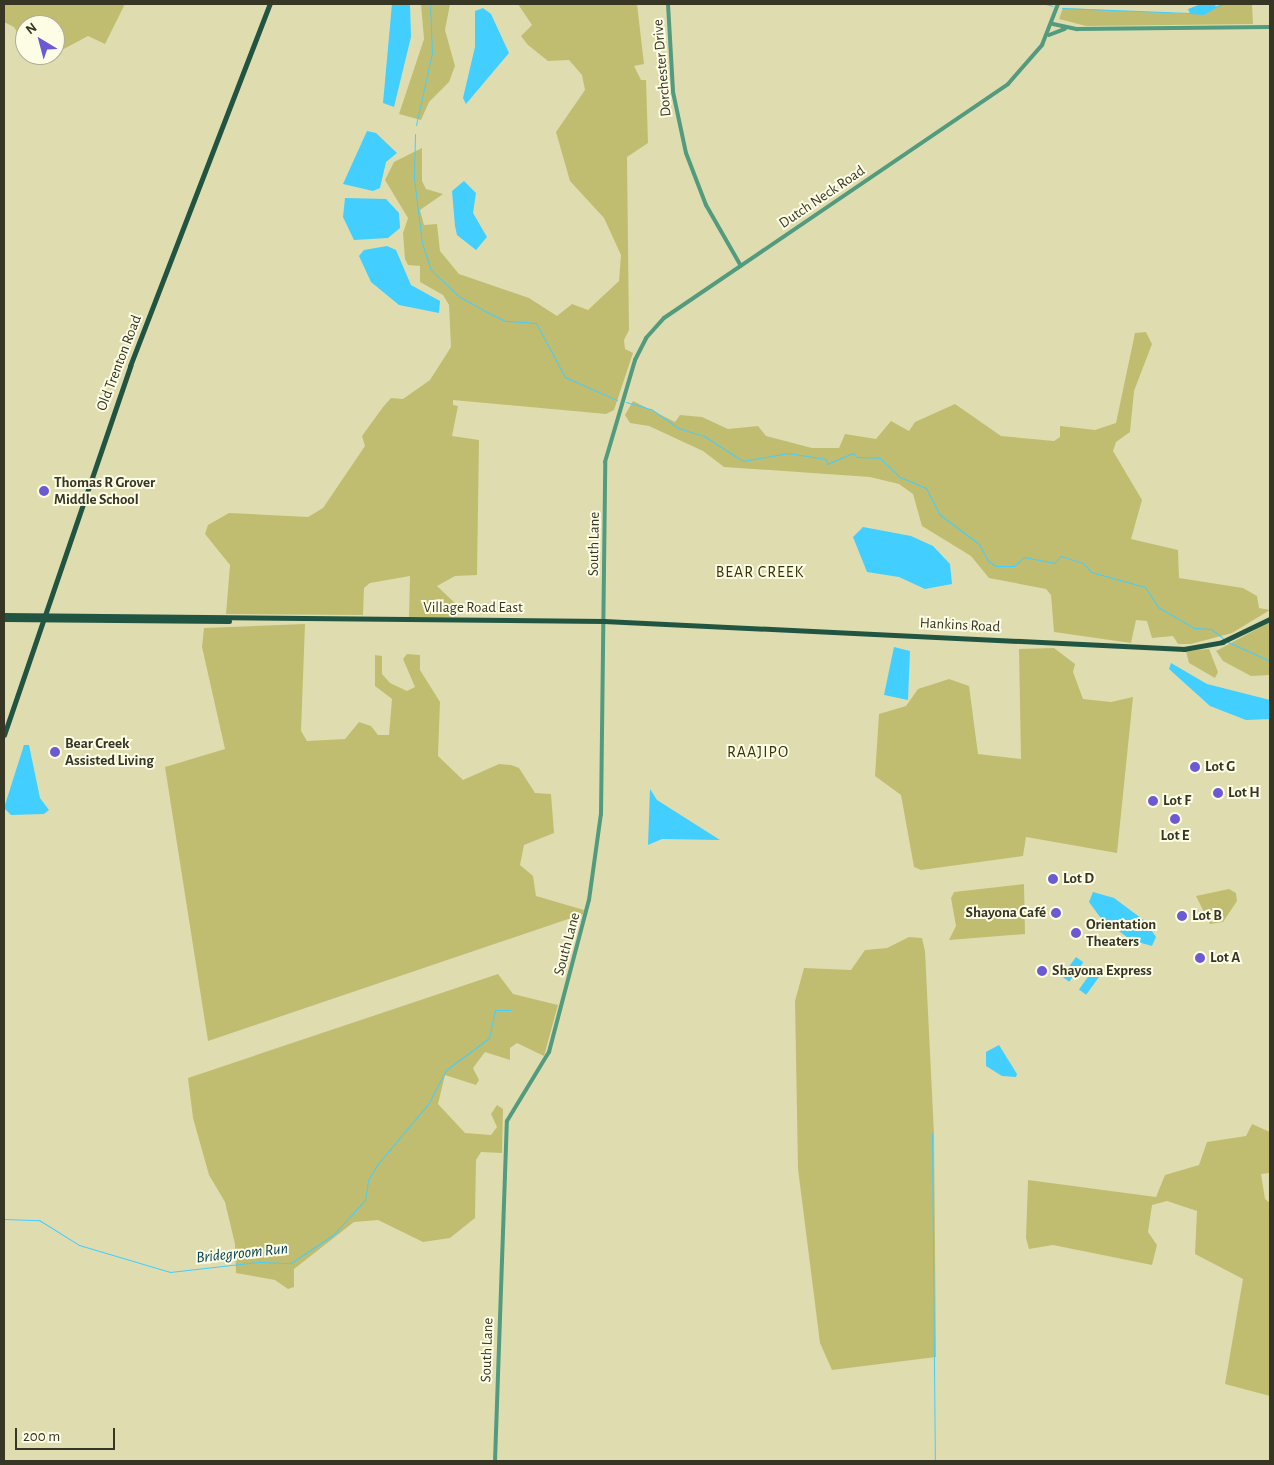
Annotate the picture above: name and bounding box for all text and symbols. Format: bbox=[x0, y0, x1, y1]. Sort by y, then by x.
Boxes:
north arrow bbox=[15, 15, 65, 65]
street label: Dorchester Drive bbox=[649, 19, 675, 117]
text: N bbox=[23, 20, 40, 37]
street label: Dutch Neck Road bbox=[776, 162, 868, 232]
street label: Old Trenton Road bbox=[92, 313, 146, 413]
place label: Thomas R Grover Middle School bbox=[54, 473, 155, 508]
marker: Thomas R Grover Middle School bbox=[38, 485, 50, 497]
street label: South Lane bbox=[584, 512, 604, 576]
district label: BEAR CREEK bbox=[715, 562, 805, 582]
street label: Village Road East bbox=[423, 599, 523, 617]
street label: Hankins Road bbox=[919, 614, 1001, 636]
place label: Bear Creek Assisted Living bbox=[65, 734, 154, 769]
district label: RAAJIPO bbox=[726, 742, 790, 762]
marker: Bear Creek Assisted Living bbox=[49, 746, 61, 758]
place label: Lot G bbox=[1205, 758, 1235, 776]
marker: Lot G bbox=[1189, 761, 1201, 773]
place label: Lot H bbox=[1228, 784, 1260, 802]
marker: Lot H bbox=[1212, 787, 1224, 799]
place label: Lot F bbox=[1163, 792, 1191, 810]
marker: Lot F bbox=[1147, 795, 1159, 807]
marker: Lot E bbox=[1169, 813, 1181, 825]
place label: Lot E bbox=[1161, 827, 1189, 845]
place label: Lot D bbox=[1063, 870, 1094, 888]
marker: Lot D bbox=[1047, 873, 1059, 885]
place label: Shayona Café bbox=[966, 904, 1046, 922]
marker: Shayona Café bbox=[1050, 907, 1062, 919]
place label: Lot B bbox=[1192, 907, 1222, 925]
marker: Lot B bbox=[1176, 910, 1188, 922]
street label: South Lane bbox=[550, 911, 584, 977]
place label: Orientation Theaters bbox=[1086, 915, 1156, 950]
marker: Orientation Theaters bbox=[1070, 927, 1082, 939]
place label: Lot A bbox=[1210, 949, 1240, 967]
marker: Lot A bbox=[1194, 952, 1206, 964]
place label: Shayona Express bbox=[1052, 962, 1152, 980]
marker: Shayona Express bbox=[1036, 965, 1048, 977]
water label: Bridegroom Run bbox=[195, 1239, 289, 1267]
street label: South Lane bbox=[477, 1317, 497, 1383]
scale bar bbox=[18, 1418, 118, 1450]
text: 200 m bbox=[23, 1429, 60, 1444]

